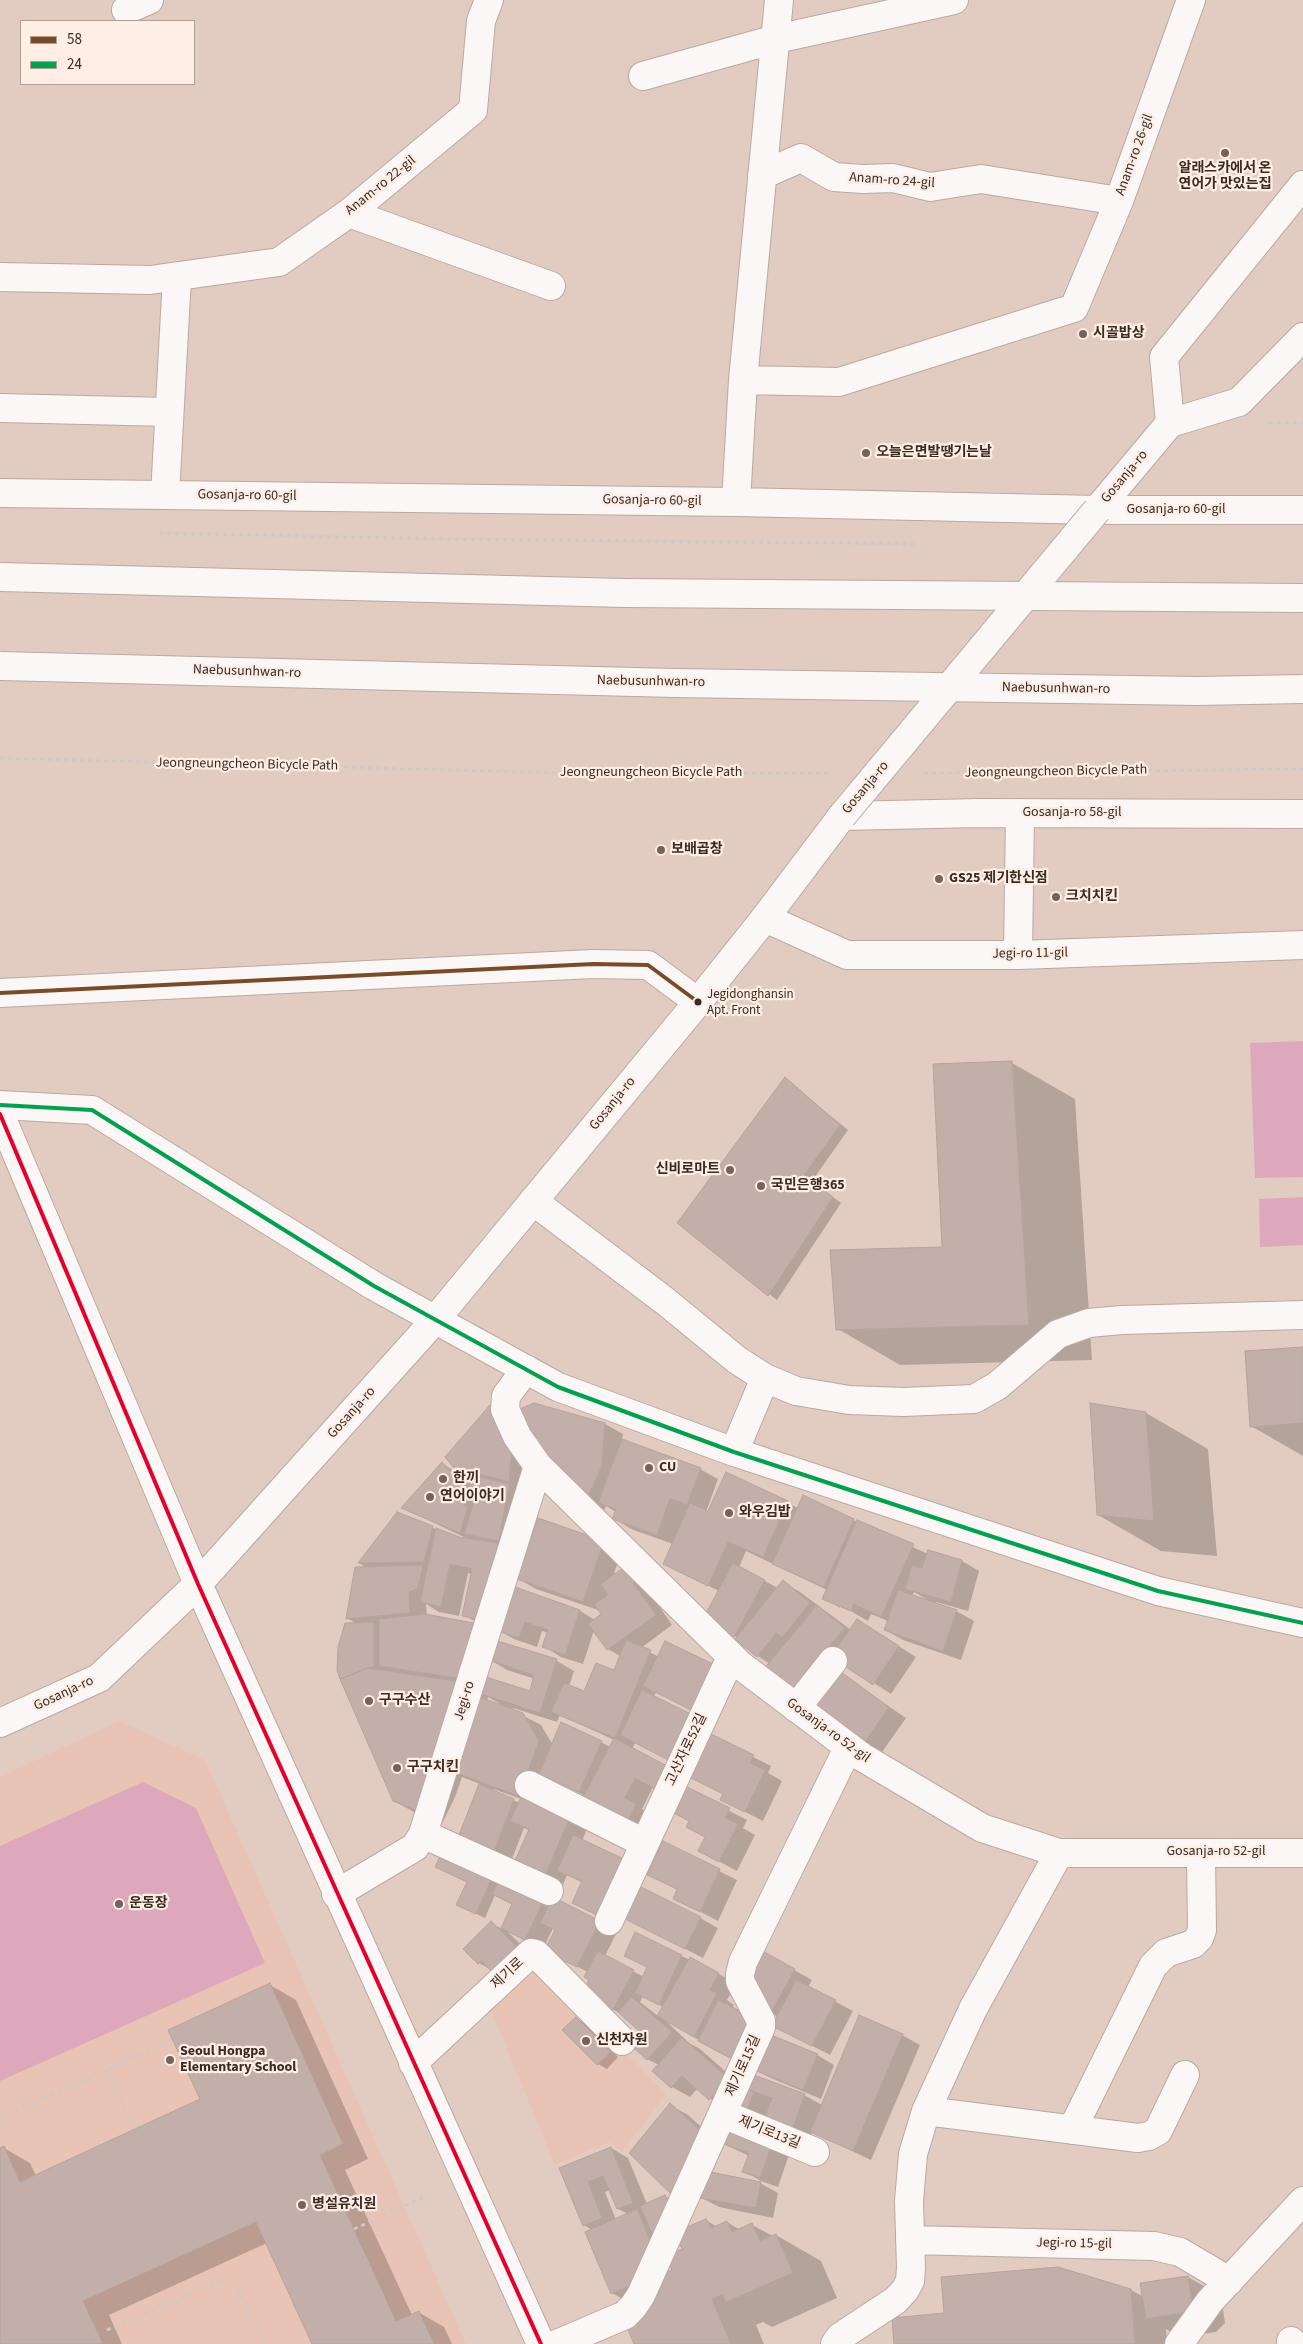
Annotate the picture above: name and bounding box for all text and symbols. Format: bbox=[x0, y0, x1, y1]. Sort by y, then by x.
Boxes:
legend bbox=[20, 20, 195, 85]
text: 58 bbox=[67, 29, 82, 50]
text: 24 bbox=[67, 54, 82, 75]
street label: Anam-ro 26-gil bbox=[1112, 112, 1158, 198]
marker: 알래스카에서 온 연어가 맛있는집 bbox=[1219, 147, 1231, 159]
street label: Anam-ro 22-gil bbox=[342, 152, 420, 220]
place label: 알래스카에서 온 연어가 맛있는집 bbox=[1179, 161, 1271, 193]
street label: Anam-ro 24-gil bbox=[849, 170, 935, 192]
place label: 시골밥상 bbox=[1093, 326, 1145, 342]
marker: 시골밥상 bbox=[1077, 328, 1089, 340]
place label: 오늘은면발땡기는날 bbox=[876, 445, 992, 461]
marker: 오늘은면발땡기는날 bbox=[860, 447, 872, 459]
street label: Gosanja-ro bbox=[1098, 447, 1152, 507]
street label: Gosanja-ro 60-gil bbox=[197, 487, 297, 505]
street label: Gosanja-ro 60-gil bbox=[602, 492, 702, 510]
street label: Gosanja-ro 60-gil bbox=[1126, 502, 1226, 518]
street label: Naebusunhwan-ro bbox=[193, 662, 301, 682]
street label: Naebusunhwan-ro bbox=[597, 673, 705, 691]
street label: Naebusunhwan-ro bbox=[1002, 680, 1110, 698]
street label: Jeongneungcheon Bicycle Path bbox=[156, 755, 338, 775]
street label: Gosanja-ro bbox=[839, 758, 893, 818]
street label: Jeongneungcheon Bicycle Path bbox=[965, 762, 1147, 782]
street label: Jeongneungcheon Bicycle Path bbox=[560, 765, 742, 781]
street label: Gosanja-ro 58-gil bbox=[1022, 805, 1122, 821]
place label: 보배곱창 bbox=[671, 842, 723, 858]
marker: 보배곱창 bbox=[655, 844, 667, 856]
place label: GS25 제기한신점 bbox=[949, 871, 1048, 887]
marker: GS25 제기한신점 bbox=[933, 873, 945, 885]
place label: 크치치킨 bbox=[1066, 889, 1118, 905]
marker: 크치치킨 bbox=[1050, 891, 1062, 903]
street label: Jegi-ro 11-gil bbox=[992, 945, 1068, 963]
place label: Jegidonghansin Apt. Front bbox=[707, 987, 794, 1018]
marker: Jegidonghansin Apt. Front bbox=[693, 997, 703, 1007]
street label: Gosanja-ro bbox=[586, 1074, 640, 1134]
place label: 신비로마트 bbox=[656, 1162, 720, 1178]
marker: 신비로마트 bbox=[724, 1164, 736, 1176]
place label: 국민은행365 bbox=[771, 1178, 845, 1194]
marker: 국민은행365 bbox=[755, 1180, 767, 1192]
street label: Gosanja-ro bbox=[324, 1384, 380, 1442]
place label: CU bbox=[659, 1460, 676, 1476]
marker: CU bbox=[643, 1462, 655, 1474]
place label: 한끼 bbox=[453, 1471, 479, 1487]
marker: 한끼 bbox=[437, 1473, 449, 1485]
place label: 연어이야기 bbox=[440, 1489, 504, 1505]
marker: 연어이야기 bbox=[424, 1491, 436, 1503]
place label: 와우김밥 bbox=[739, 1505, 791, 1521]
marker: 와우김밥 bbox=[723, 1507, 735, 1519]
street label: Gosanja-ro bbox=[31, 1673, 97, 1715]
street label: Jegi-ro bbox=[451, 1679, 479, 1723]
place label: 구구수산 bbox=[379, 1693, 431, 1709]
marker: 구구수산 bbox=[363, 1695, 375, 1707]
street label: Gosanja-ro 52-gil bbox=[783, 1695, 873, 1767]
street label: 고산자로52길 bbox=[663, 1711, 711, 1789]
place label: 구구치킨 bbox=[407, 1760, 459, 1776]
marker: 구구치킨 bbox=[391, 1762, 403, 1774]
street label: Gosanja-ro 52-gil bbox=[1166, 1844, 1266, 1860]
place label: 운동장 bbox=[129, 1896, 168, 1912]
marker: 운동장 bbox=[113, 1898, 125, 1910]
street label: 제기로 bbox=[488, 1955, 528, 1993]
place label: 신천자원 bbox=[596, 2033, 648, 2049]
street label: 제기로15길 bbox=[723, 2033, 765, 2099]
marker: 신천자원 bbox=[580, 2035, 592, 2047]
place label: Seoul Hongpa Elementary School bbox=[180, 2044, 296, 2076]
marker: Seoul Hongpa Elementary School bbox=[164, 2054, 176, 2066]
street label: 제기로13길 bbox=[736, 2113, 802, 2153]
place label: 병설유치원 bbox=[312, 2197, 376, 2213]
marker: 병설유치원 bbox=[296, 2199, 308, 2211]
street label: Jegi-ro 15-gil bbox=[1036, 2235, 1112, 2253]

